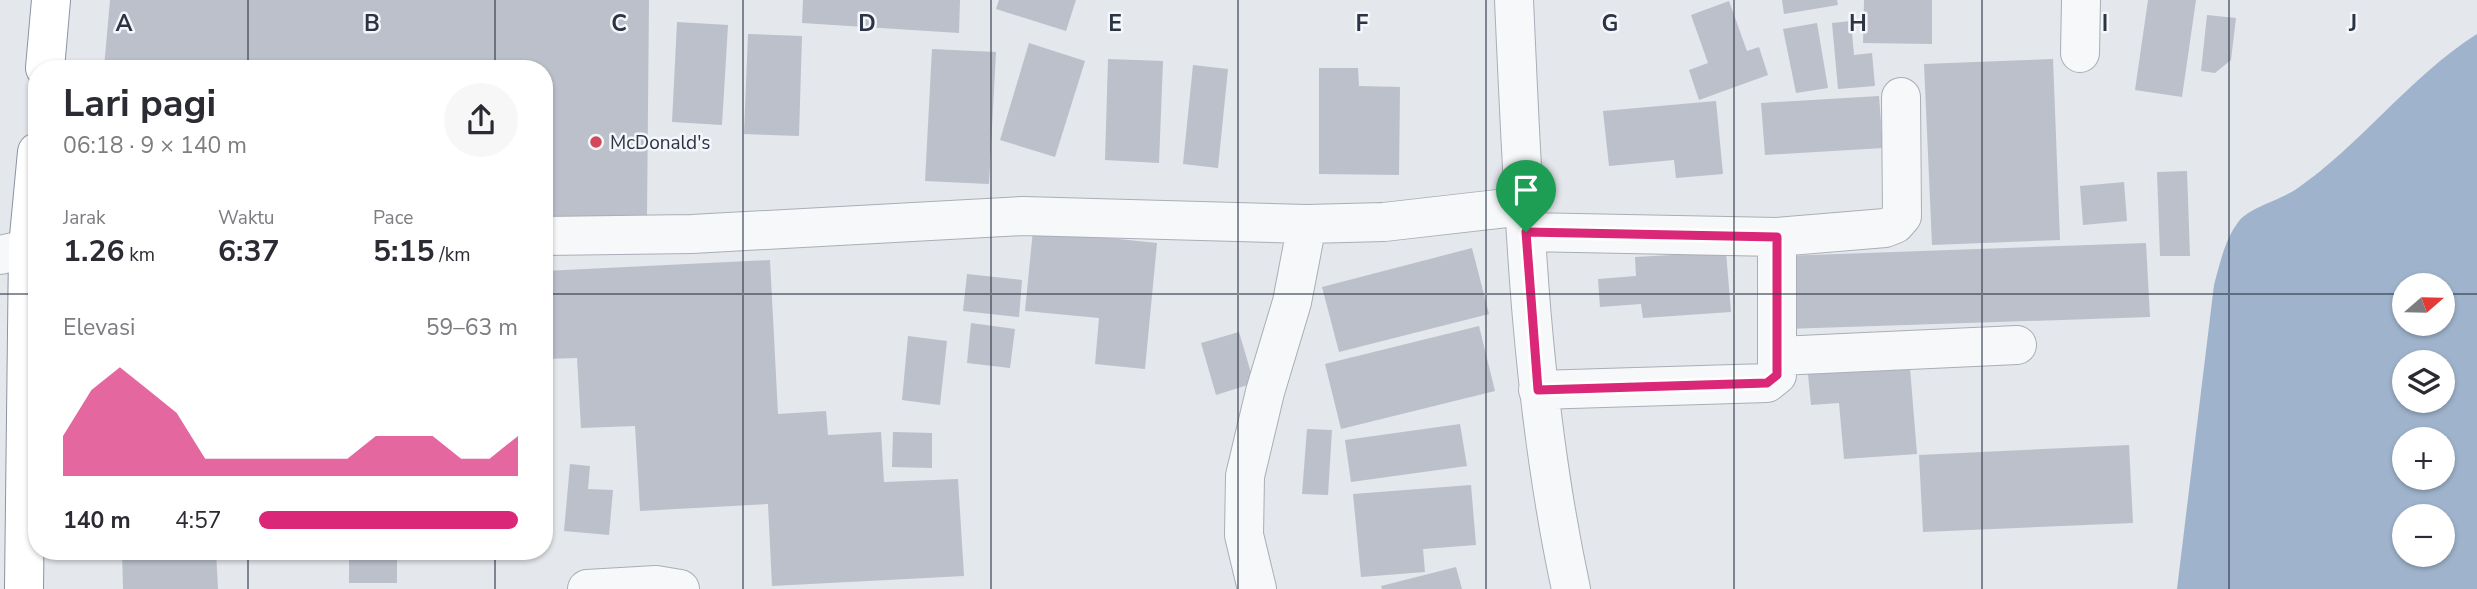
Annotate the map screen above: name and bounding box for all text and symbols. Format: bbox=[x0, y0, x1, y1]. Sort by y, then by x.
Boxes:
text: A bbox=[115, 8, 133, 39]
text: B bbox=[364, 8, 380, 39]
text: C bbox=[611, 8, 627, 39]
text: D bbox=[858, 8, 876, 39]
text: E bbox=[1108, 8, 1122, 39]
text: F bbox=[1356, 8, 1369, 39]
text: G bbox=[1602, 8, 1618, 39]
text: H bbox=[1849, 8, 1867, 39]
text: I bbox=[2102, 8, 2108, 39]
text: J bbox=[2348, 8, 2357, 39]
text: Lari pagi bbox=[63, 78, 216, 129]
button: share bbox=[444, 83, 518, 157]
text: 06:18 · 9 × 140 m bbox=[63, 130, 247, 161]
place label: McDonald's bbox=[610, 130, 711, 156]
marker: McDonald's bbox=[588, 134, 604, 150]
pin bbox=[1496, 160, 1556, 232]
icon: arrive bbox=[1507, 171, 1545, 209]
text: Jarak bbox=[63, 205, 106, 231]
text: Waktu bbox=[218, 205, 274, 231]
text: Pace bbox=[373, 205, 413, 231]
text: 1.26 bbox=[63, 231, 124, 272]
text: 6:37 bbox=[218, 231, 279, 272]
text: 5:15 bbox=[373, 231, 434, 272]
text: km bbox=[124, 242, 155, 268]
text: /km bbox=[434, 242, 470, 268]
north arrow bbox=[2392, 273, 2455, 336]
map controls bbox=[2392, 273, 2455, 567]
text: Elevasi bbox=[63, 312, 135, 343]
text: 59–63 m bbox=[426, 312, 518, 343]
button: layers bbox=[2392, 350, 2455, 413]
button: + bbox=[2392, 427, 2455, 490]
button: − bbox=[2392, 504, 2455, 567]
text: 140 m bbox=[63, 505, 131, 536]
text: 4:57 bbox=[175, 505, 222, 536]

